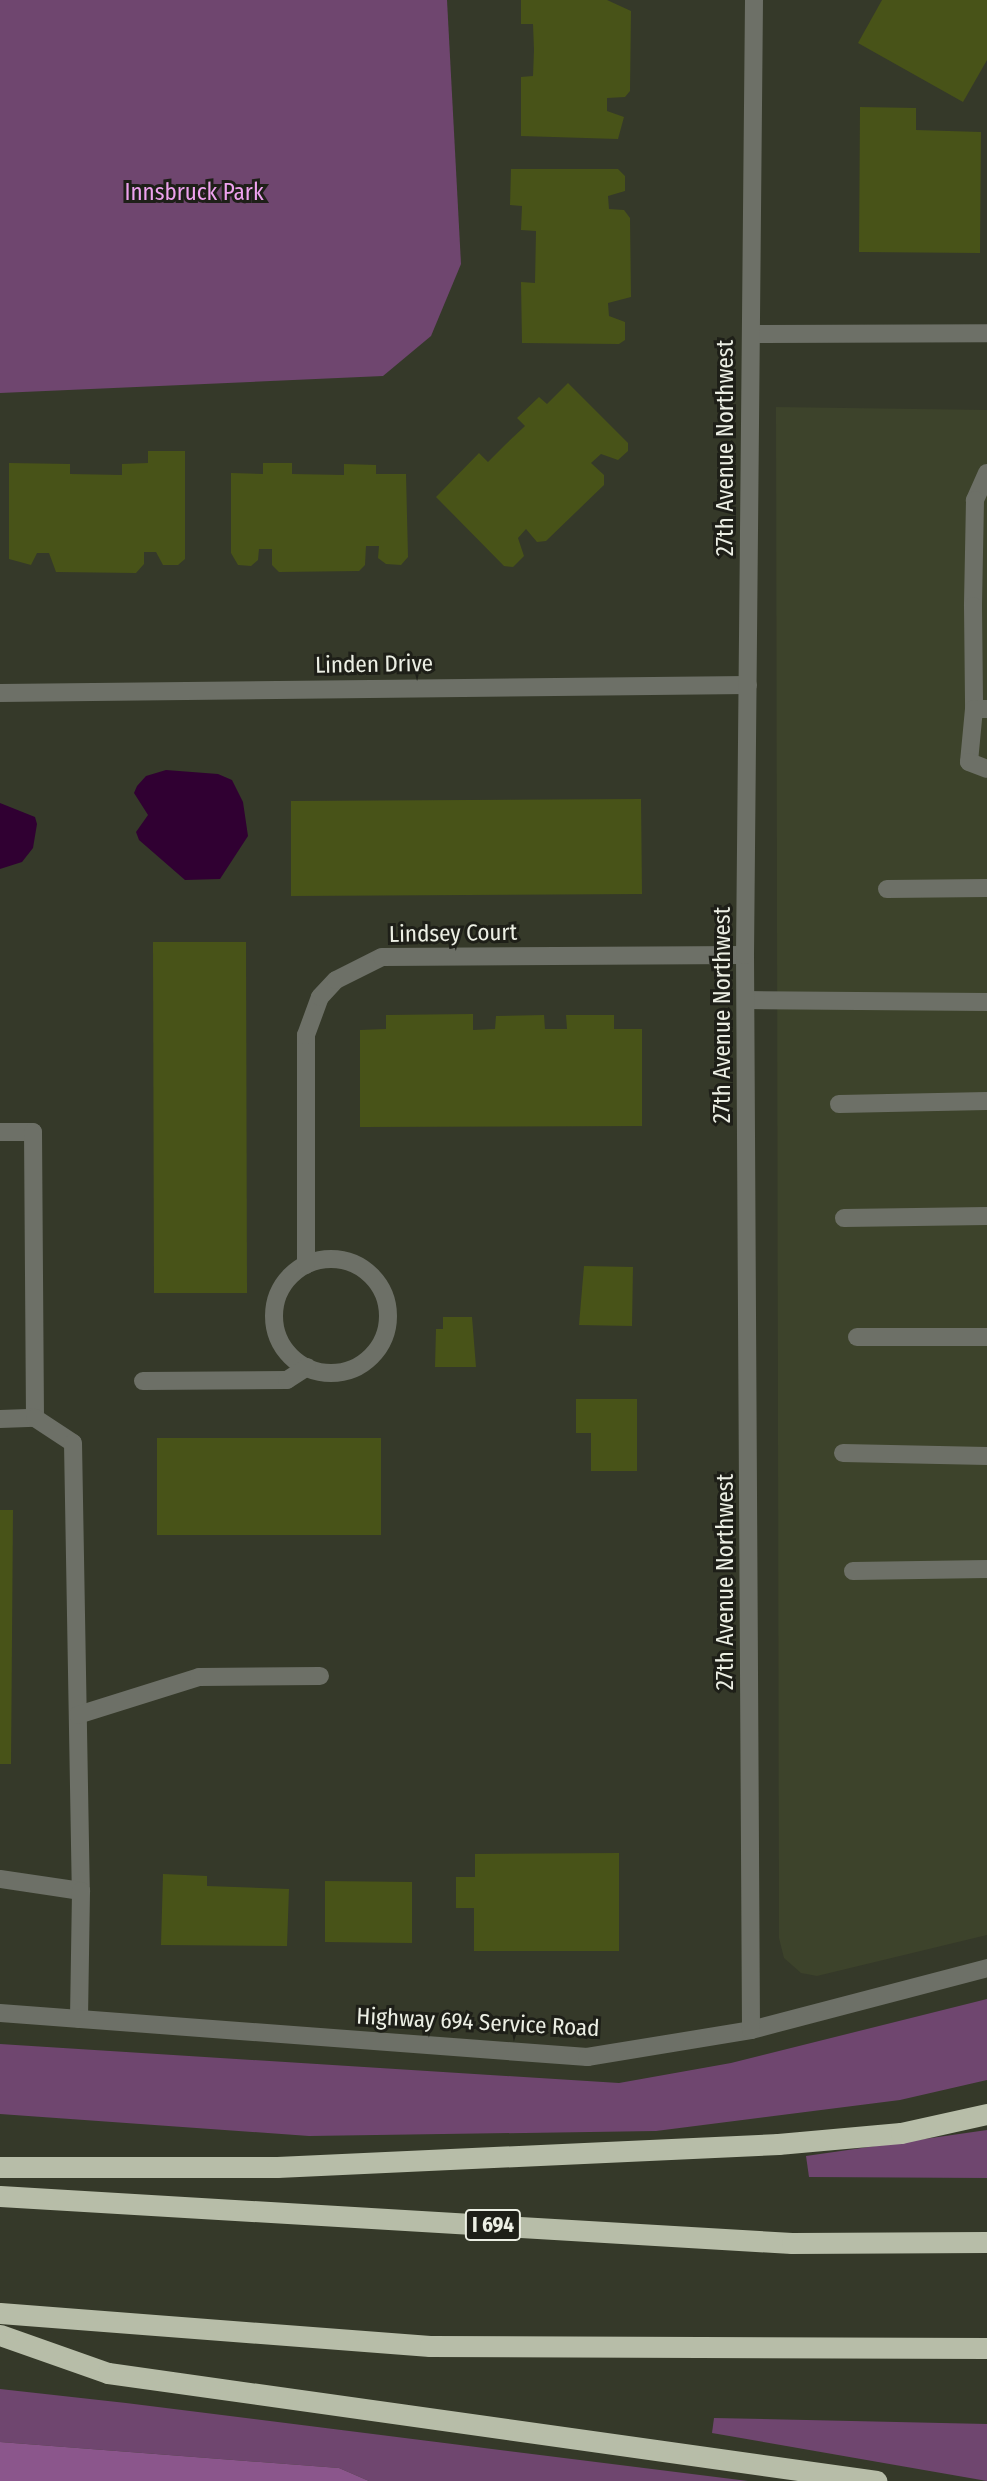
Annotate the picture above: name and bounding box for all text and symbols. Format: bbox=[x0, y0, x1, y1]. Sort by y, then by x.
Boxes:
park label: Innsbruck Park bbox=[124, 178, 264, 206]
street label: 27th Avenue Northwest bbox=[711, 340, 739, 556]
street label: Linden Drive bbox=[315, 649, 433, 679]
street label: 27th Avenue Northwest bbox=[708, 907, 736, 1123]
street label: Lindsey Court bbox=[389, 918, 517, 948]
street label: 27th Avenue Northwest bbox=[711, 1474, 739, 1690]
street label: Highway 694 Service Road bbox=[356, 2002, 600, 2042]
road number: I 694 bbox=[463, 2208, 523, 2242]

